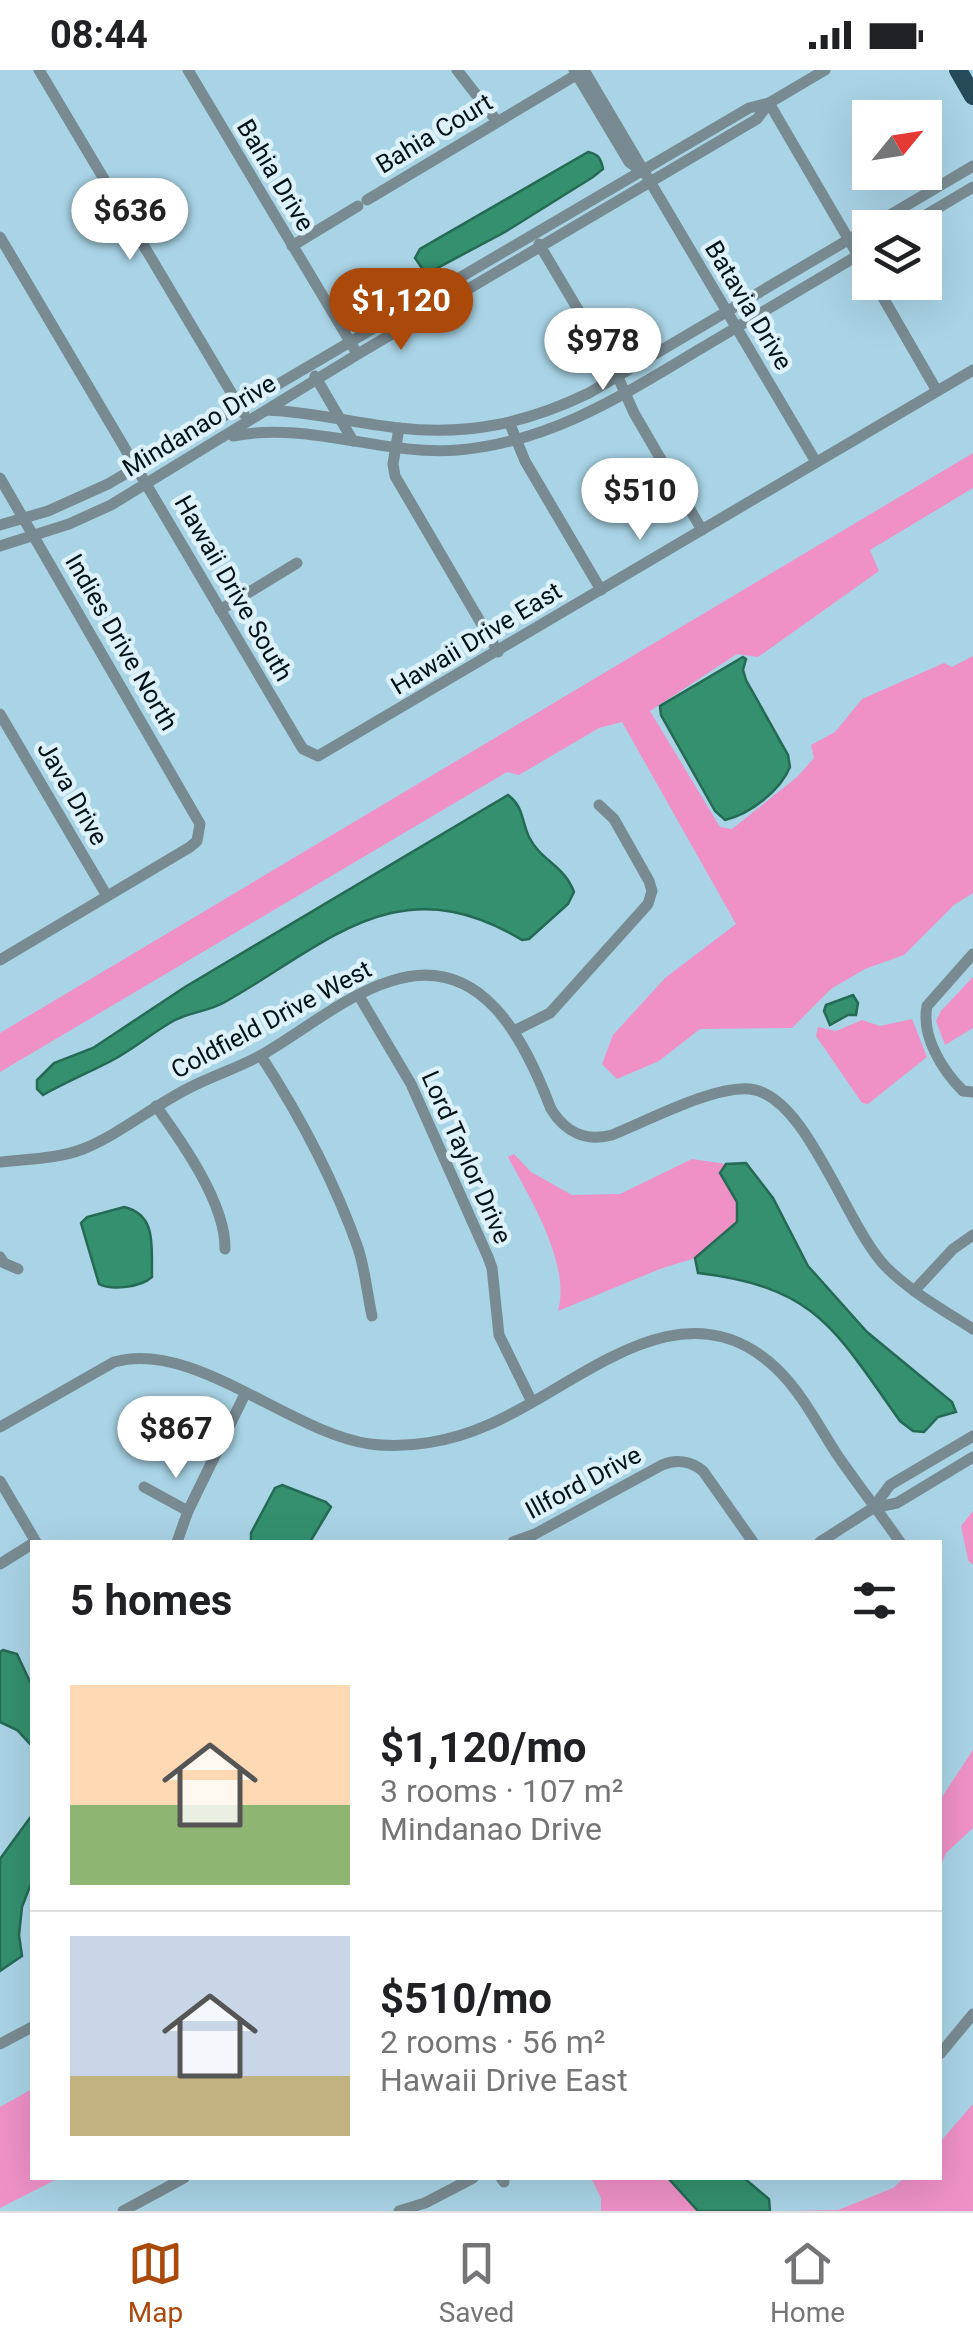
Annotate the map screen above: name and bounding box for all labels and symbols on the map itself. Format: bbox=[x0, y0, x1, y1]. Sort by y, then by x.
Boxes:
street label: Bahia Court bbox=[371, 87, 498, 179]
north arrow bbox=[852, 100, 942, 190]
street label: Bahia Drive bbox=[231, 114, 320, 236]
pin: $636 bbox=[71, 178, 189, 263]
street label: Batavia Drive bbox=[699, 236, 798, 375]
pin: $1,120 bbox=[320, 268, 482, 353]
pin: $978 bbox=[544, 308, 662, 393]
street label: Mindanao Drive bbox=[117, 368, 281, 483]
pin: $510 bbox=[581, 458, 699, 543]
street label: Hawaii Drive South bbox=[169, 490, 298, 686]
street label: Indies Drive North bbox=[59, 549, 184, 736]
street label: Hawaii Drive East bbox=[386, 576, 567, 701]
street label: Java Drive bbox=[31, 736, 114, 850]
street label: Coldfield Drive West bbox=[166, 954, 376, 1085]
street label: Lord Taylor Drive bbox=[416, 1066, 518, 1248]
pin: $867 bbox=[117, 1396, 235, 1481]
street label: Illford Drive bbox=[521, 1440, 646, 1525]

